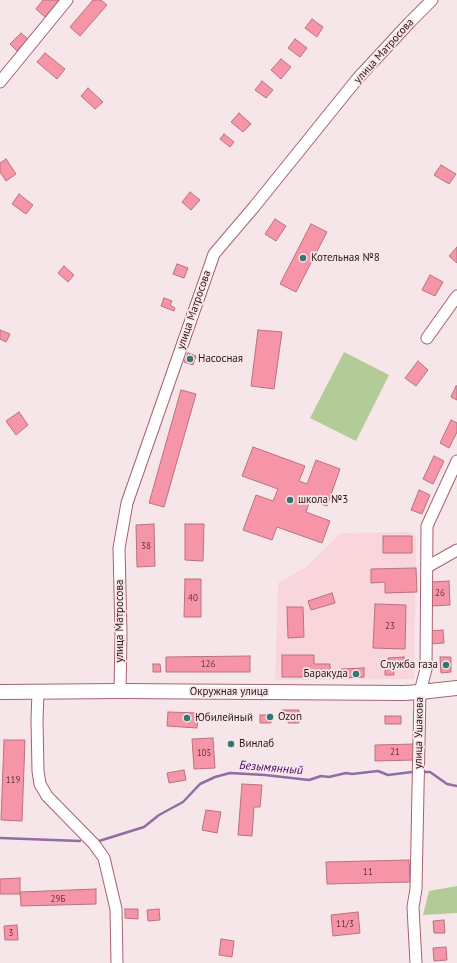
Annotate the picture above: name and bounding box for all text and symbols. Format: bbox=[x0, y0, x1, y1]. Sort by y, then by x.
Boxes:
street label: улица Матросова bbox=[351, 16, 417, 86]
place label: Котельная №8 bbox=[311, 251, 380, 265]
marker: Котельная №8 bbox=[298, 253, 308, 263]
street label: улица Матросова bbox=[174, 269, 214, 351]
place label: Насосная bbox=[198, 352, 243, 366]
marker: Насосная bbox=[185, 354, 195, 364]
place label: школа №3 bbox=[298, 493, 348, 507]
marker: школа №3 bbox=[285, 495, 295, 505]
house number: 38 bbox=[141, 541, 151, 551]
street label: улица Матросова bbox=[113, 580, 127, 662]
house number: 26 bbox=[435, 588, 445, 598]
house number: 40 bbox=[188, 593, 198, 603]
house number: 23 bbox=[385, 621, 395, 631]
place label: Служба газа bbox=[380, 658, 438, 672]
house number: 126 bbox=[201, 659, 215, 669]
marker: Служба газа bbox=[441, 660, 451, 670]
place label: Баракуда bbox=[303, 667, 348, 681]
marker: Баракуда bbox=[351, 669, 361, 679]
street label: Окружная улица bbox=[190, 685, 268, 699]
street label: улица Ушакова bbox=[412, 697, 426, 769]
place label: Ozon bbox=[278, 710, 302, 724]
place label: Юбилейный bbox=[195, 711, 253, 725]
marker: Ozon bbox=[265, 712, 275, 722]
marker: Юбилейный bbox=[182, 713, 192, 723]
place label: Винлаб bbox=[239, 737, 274, 751]
marker: Винлаб bbox=[226, 739, 236, 749]
house number: 21 bbox=[390, 747, 400, 757]
house number: 105 bbox=[197, 748, 211, 758]
water label: Безымянный bbox=[239, 758, 303, 778]
house number: 119 bbox=[6, 775, 20, 785]
house number: 11 bbox=[363, 867, 373, 877]
house number: 29Б bbox=[51, 894, 65, 904]
house number: 11/3 bbox=[336, 919, 354, 929]
house number: 3 bbox=[9, 928, 13, 938]

